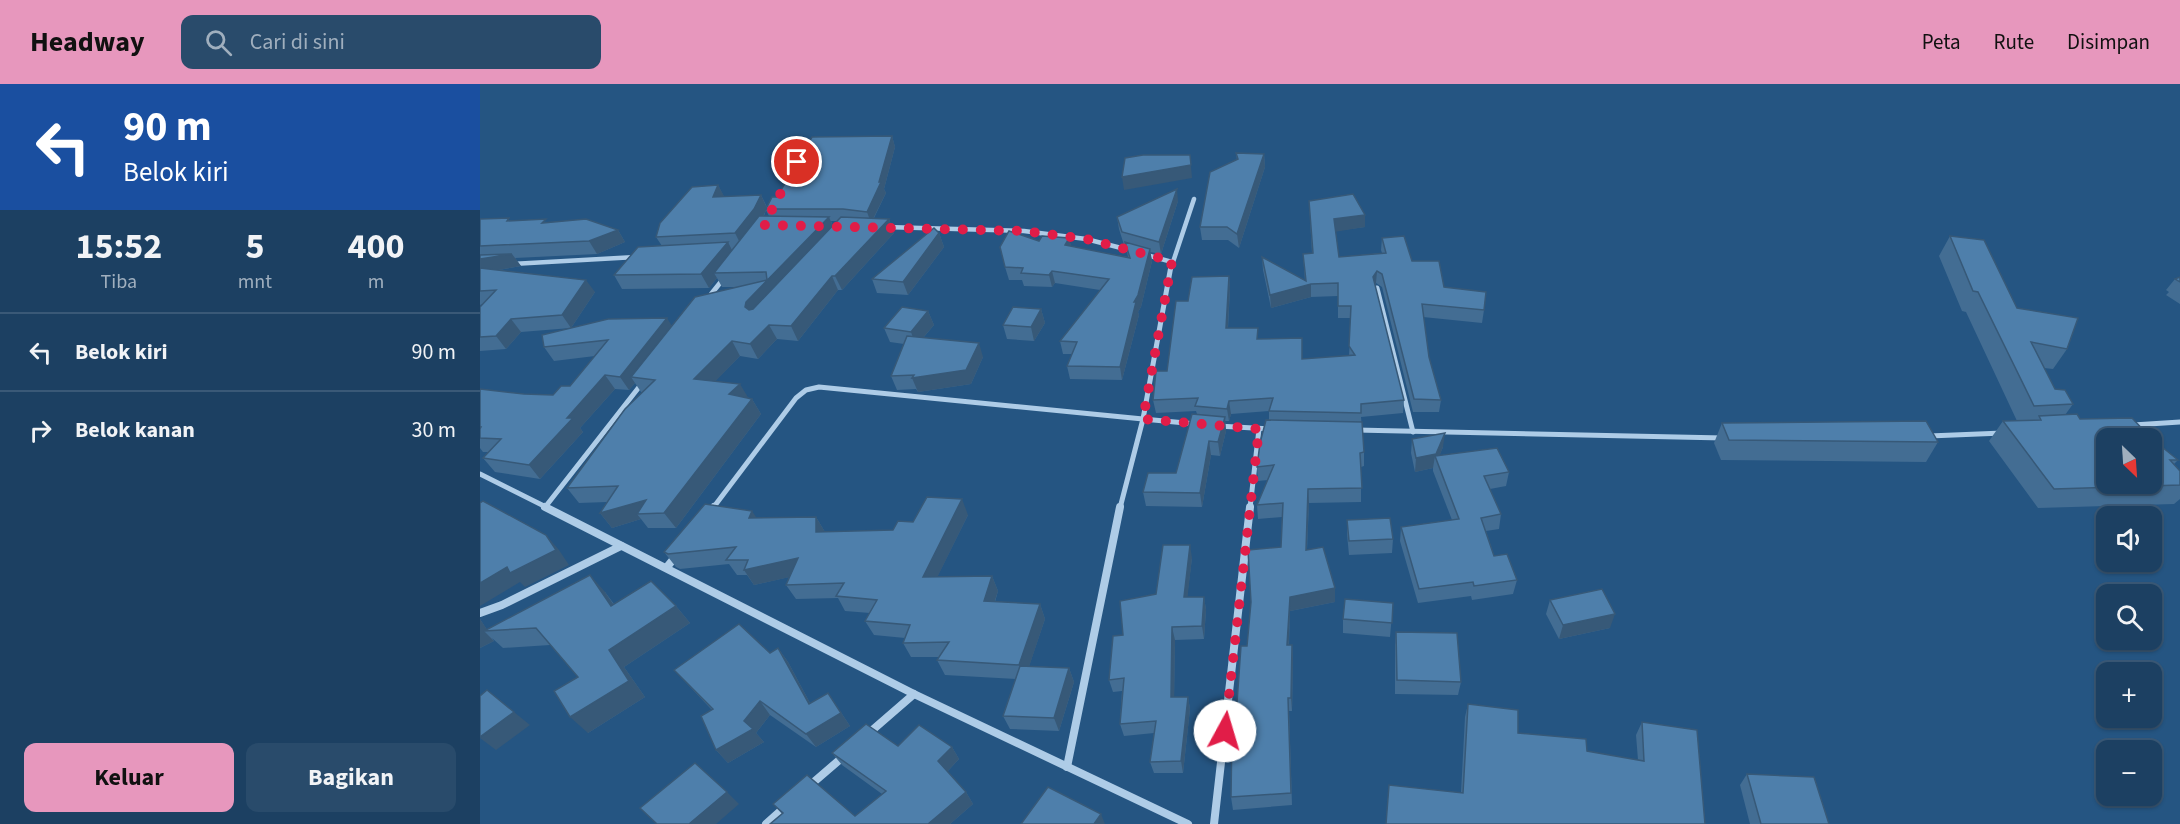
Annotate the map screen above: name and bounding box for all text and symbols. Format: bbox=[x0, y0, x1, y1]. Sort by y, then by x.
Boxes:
search box bbox=[181, 15, 601, 69]
text: Headway bbox=[30, 22, 145, 62]
icon: search bbox=[202, 26, 235, 59]
text: Cari di sini bbox=[250, 26, 345, 58]
text: Peta bbox=[1922, 27, 1960, 57]
text: Rute bbox=[1993, 27, 2034, 57]
text: Disimpan bbox=[2067, 27, 2150, 57]
text: 90 m bbox=[123, 97, 212, 157]
icon: left bbox=[24, 108, 102, 186]
pin bbox=[771, 136, 822, 187]
icon: arrive bbox=[780, 145, 813, 178]
text: Belok kiri bbox=[123, 153, 229, 192]
text: 15:52 bbox=[75, 221, 162, 272]
text: 5 bbox=[245, 221, 264, 272]
text: 400 bbox=[347, 221, 405, 272]
text: Tiba bbox=[101, 268, 137, 296]
text: mnt bbox=[238, 268, 272, 296]
text: m bbox=[368, 268, 384, 296]
icon: left bbox=[24, 336, 57, 369]
text: Belok kiri bbox=[75, 336, 168, 368]
text: 90 m bbox=[411, 336, 456, 368]
icon: right bbox=[24, 414, 57, 447]
text: Belok kanan bbox=[75, 414, 195, 446]
text: 30 m bbox=[411, 414, 456, 446]
north arrow bbox=[2096, 428, 2162, 494]
map controls bbox=[2096, 428, 2162, 806]
button: sound bbox=[2096, 506, 2162, 572]
button: search bbox=[2096, 584, 2162, 650]
button: + bbox=[2096, 662, 2162, 728]
position arrow bbox=[1193, 699, 1257, 763]
button: − bbox=[2096, 740, 2162, 806]
button: Keluar bbox=[24, 743, 234, 812]
button: Bagikan bbox=[246, 743, 456, 812]

